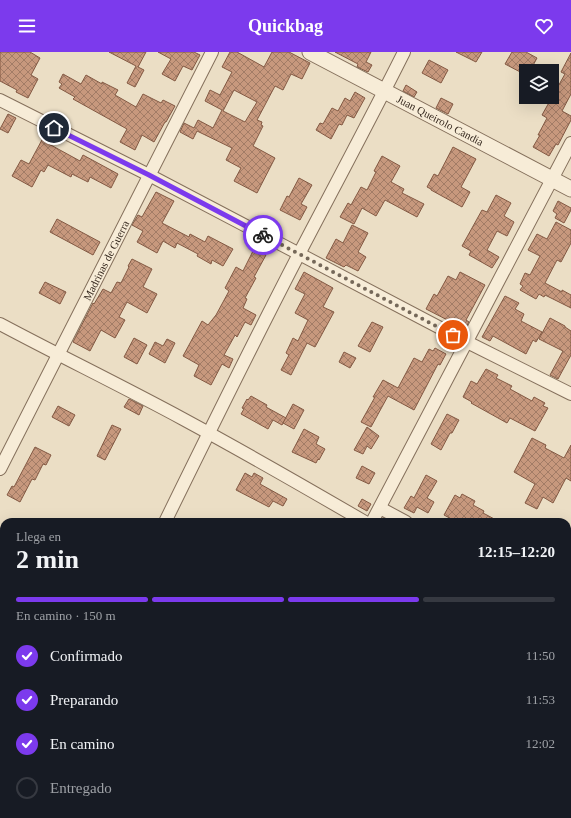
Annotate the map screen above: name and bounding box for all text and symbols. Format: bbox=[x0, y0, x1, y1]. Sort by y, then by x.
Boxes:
icon: menu bbox=[16, 15, 38, 37]
icon: heart bbox=[533, 15, 555, 37]
text: Quickbag bbox=[248, 16, 323, 36]
map controls bbox=[519, 64, 559, 104]
button: layers bbox=[519, 64, 559, 104]
street label: Juan Queirolo Candia bbox=[395, 93, 486, 148]
pin bbox=[37, 111, 71, 145]
icon: home bbox=[43, 117, 65, 139]
courier bbox=[243, 215, 283, 255]
street label: Madrinas de Guerra bbox=[81, 218, 131, 302]
icon: bike bbox=[252, 224, 274, 246]
pin bbox=[436, 318, 470, 352]
icon: bag bbox=[442, 324, 464, 346]
text: Llega en bbox=[16, 529, 61, 544]
text: 12:15–12:20 bbox=[478, 544, 555, 560]
text: 2 min bbox=[16, 545, 79, 574]
text: En camino · 150 m bbox=[16, 608, 116, 623]
icon: check bbox=[16, 645, 38, 667]
text: Confirmado bbox=[50, 648, 123, 664]
text: 11:50 bbox=[526, 648, 555, 663]
icon: check bbox=[16, 689, 38, 711]
text: Preparando bbox=[50, 692, 118, 708]
text: 11:53 bbox=[526, 692, 555, 707]
icon: check bbox=[16, 733, 38, 755]
text: En camino bbox=[50, 736, 115, 752]
text: 12:02 bbox=[525, 736, 555, 751]
text: Entregado bbox=[50, 780, 112, 796]

